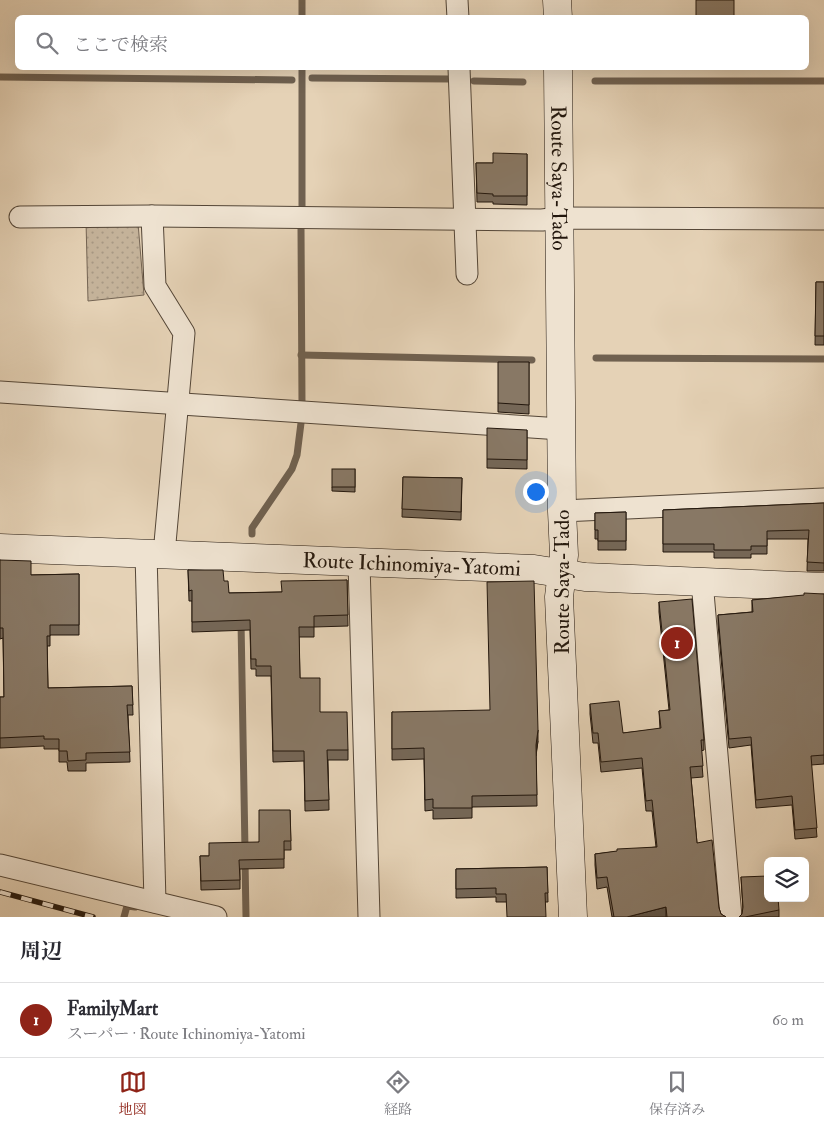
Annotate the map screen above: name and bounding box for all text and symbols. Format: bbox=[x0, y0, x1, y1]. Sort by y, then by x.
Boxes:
search box bbox=[15, 15, 809, 70]
icon: search bbox=[33, 29, 61, 57]
text: ここで検索 bbox=[73, 33, 168, 57]
street label: Route Saya-Tado bbox=[545, 105, 573, 251]
your location bbox=[523, 479, 549, 505]
street label: Route Saya-Tado bbox=[549, 510, 576, 654]
street label: Route Ichinomiya-Yatomi bbox=[302, 546, 522, 582]
pin: 1 bbox=[661, 624, 693, 662]
map controls bbox=[764, 857, 809, 902]
button: layers bbox=[764, 857, 809, 902]
text: 周辺 bbox=[20, 938, 62, 965]
text: FamilyMart bbox=[67, 997, 158, 1021]
text: 1 bbox=[33, 1010, 39, 1030]
text: 60 m bbox=[772, 1010, 804, 1030]
text: スーパー · Route Ichinomiya-Yatomi bbox=[67, 1024, 306, 1044]
tab: 地図 bbox=[119, 1068, 147, 1118]
tab: 経路 bbox=[384, 1068, 412, 1118]
tab: 保存済み bbox=[649, 1068, 705, 1118]

